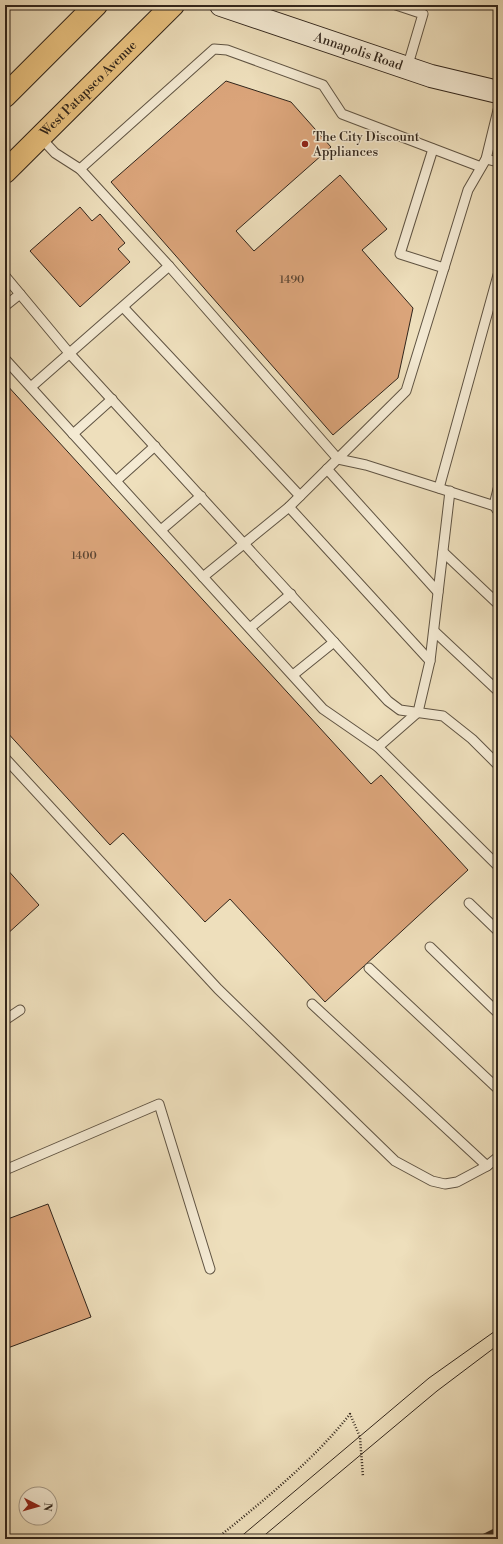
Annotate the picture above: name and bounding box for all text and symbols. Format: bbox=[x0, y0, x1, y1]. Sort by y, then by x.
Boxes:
street label: Annapolis Road bbox=[311, 29, 405, 74]
street label: West Patapsco Avenue bbox=[36, 37, 141, 141]
place label: The City Discount Appliances bbox=[312, 129, 420, 160]
marker: The City Discount Appliances bbox=[300, 139, 310, 149]
house number: 1490 bbox=[280, 273, 304, 287]
house number: 1400 bbox=[71, 549, 97, 563]
north arrow bbox=[18, 1486, 58, 1526]
text: N bbox=[40, 1502, 54, 1512]

